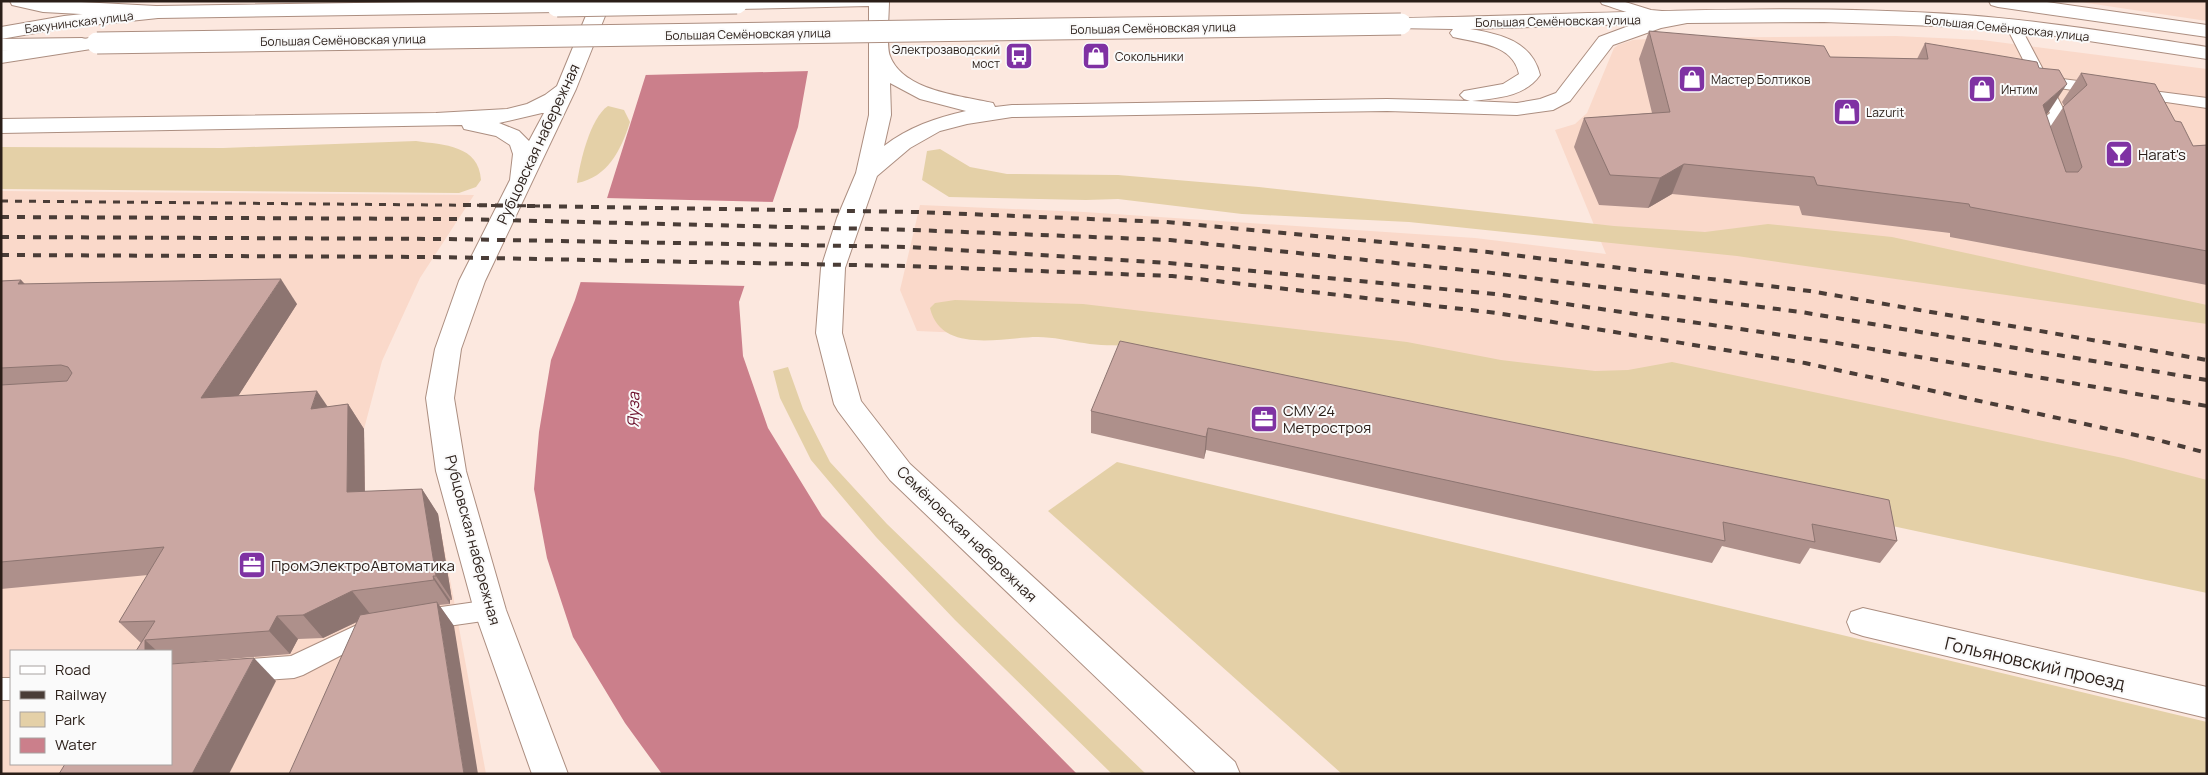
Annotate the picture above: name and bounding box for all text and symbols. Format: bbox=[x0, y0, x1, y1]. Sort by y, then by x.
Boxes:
street label: Бакунинская улица bbox=[24, 7, 134, 37]
street label: Большая Семёновская улица bbox=[1475, 11, 1641, 31]
street label: Большая Семёновская улица bbox=[1924, 11, 2090, 45]
street label: Большая Семёновская улица bbox=[1070, 18, 1236, 38]
street label: Большая Семёновская улица bbox=[665, 24, 831, 44]
street label: Большая Семёновская улица bbox=[260, 30, 426, 50]
place label: Электрозаводский мост bbox=[892, 41, 1000, 72]
bus stop icon: Электрозаводский мост bbox=[1004, 41, 1034, 71]
shop icon: Сокольники bbox=[1081, 41, 1111, 71]
place label: Сокольники bbox=[1115, 48, 1183, 65]
street label: Рубцовская набережная bbox=[491, 60, 585, 228]
shop icon: Мастер Болтиков bbox=[1677, 64, 1707, 94]
place label: Мастер Болтиков bbox=[1711, 71, 1811, 88]
shop icon: Интим bbox=[1967, 74, 1997, 104]
place label: Интим bbox=[2001, 81, 2038, 98]
shop icon: Lazurit bbox=[1832, 97, 1862, 127]
place label: Lazurit bbox=[1866, 104, 1904, 121]
bar icon: Harat's bbox=[2104, 139, 2134, 169]
place label: Harat's bbox=[2138, 144, 2186, 165]
water label: Яуза bbox=[622, 391, 644, 428]
place label: СМУ 24 Метростроя bbox=[1283, 400, 1371, 438]
office icon: СМУ 24 Метростроя bbox=[1249, 404, 1279, 434]
street label: Рубцовская набережная bbox=[440, 453, 506, 627]
street label: Семёновская набережная bbox=[892, 461, 1042, 607]
office icon: ПромЭлектроАвтоматика bbox=[237, 550, 267, 580]
place label: ПромЭлектроАвтоматика bbox=[271, 555, 455, 576]
street label: Гольяновский проезд bbox=[1943, 631, 2128, 695]
legend bbox=[10, 650, 172, 765]
text: Road bbox=[55, 659, 91, 680]
text: Railway bbox=[55, 684, 107, 705]
text: Park bbox=[55, 709, 85, 730]
text: Water bbox=[55, 734, 97, 755]

